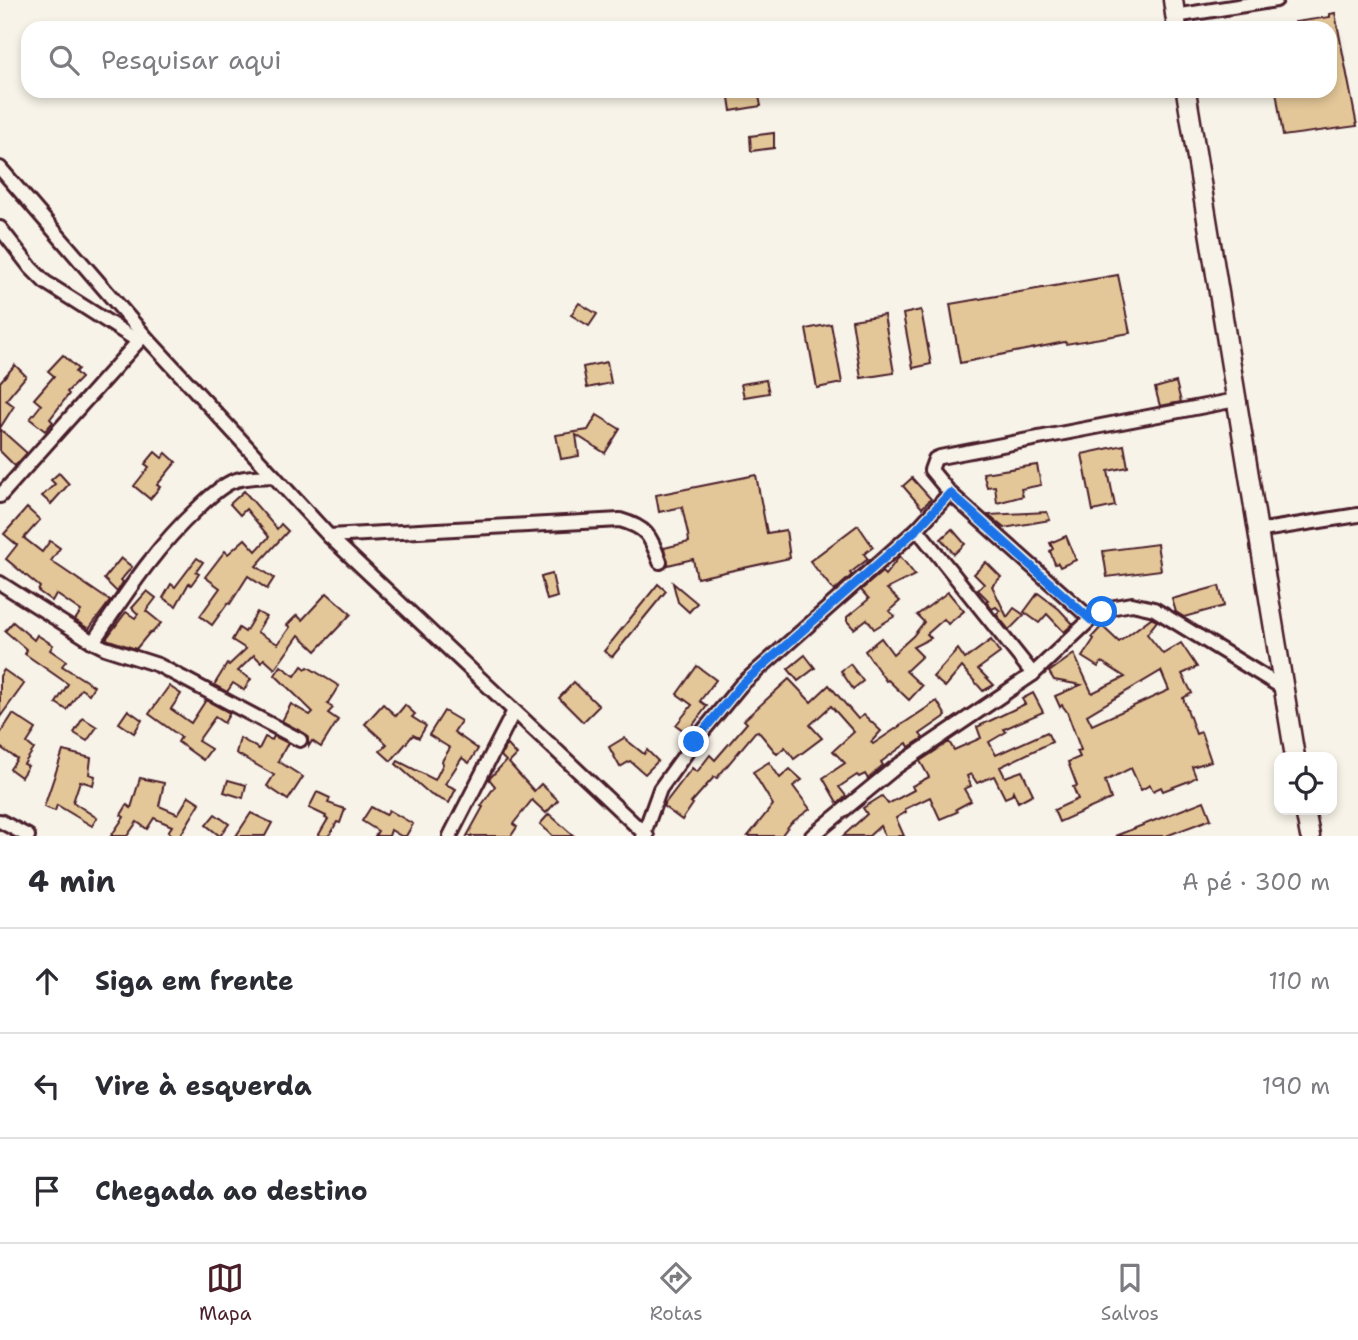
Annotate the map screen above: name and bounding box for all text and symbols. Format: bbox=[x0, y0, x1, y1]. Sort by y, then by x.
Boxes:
search box bbox=[21, 21, 1337, 98]
icon: search bbox=[45, 41, 83, 79]
text: Pesquisar aqui bbox=[101, 42, 282, 77]
route start bbox=[1086, 596, 1117, 627]
route end bbox=[678, 726, 709, 757]
map controls bbox=[1274, 752, 1337, 815]
button: locate bbox=[1274, 752, 1337, 815]
text: 4 min bbox=[28, 861, 115, 902]
text: A pé · 300 m bbox=[1182, 867, 1330, 897]
icon: ahead bbox=[28, 962, 66, 1000]
text: Siga em frente bbox=[95, 963, 294, 998]
text: 110 m bbox=[1268, 966, 1330, 996]
icon: left bbox=[28, 1067, 66, 1105]
text: Vire à esquerda bbox=[95, 1068, 312, 1103]
text: 190 m bbox=[1262, 1071, 1330, 1101]
icon: arrive bbox=[28, 1172, 66, 1210]
text: Chegada ao destino bbox=[95, 1173, 368, 1208]
tab: Mapa bbox=[199, 1259, 252, 1326]
tab: Rotas bbox=[650, 1259, 703, 1326]
tab: Salvos bbox=[1101, 1259, 1159, 1326]

